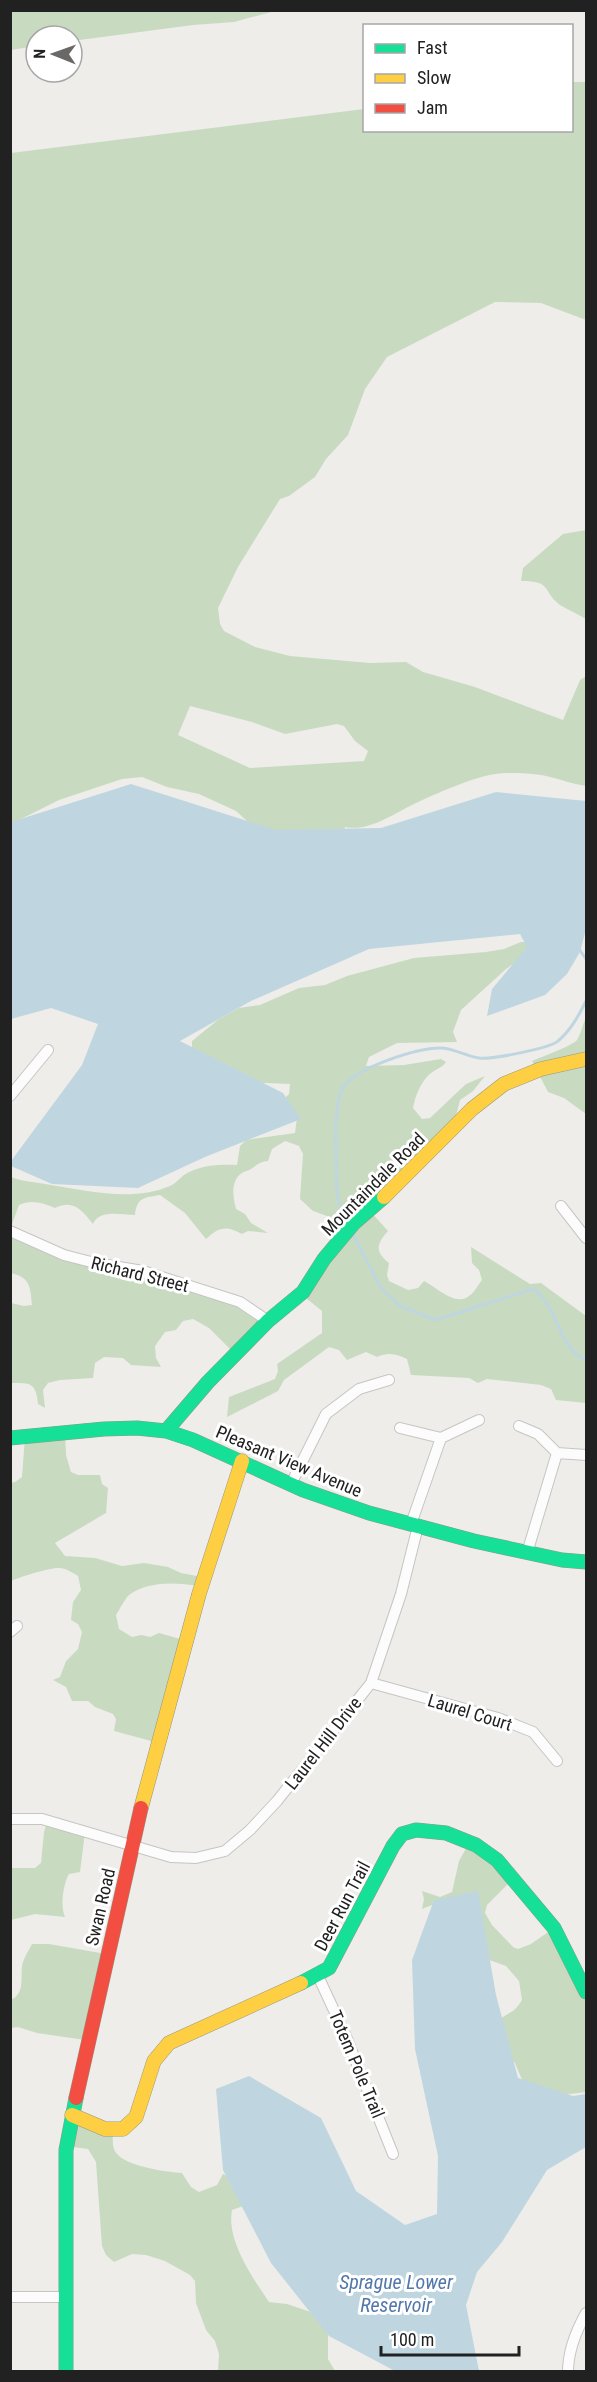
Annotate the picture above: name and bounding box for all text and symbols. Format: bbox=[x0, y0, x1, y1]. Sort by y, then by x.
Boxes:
north arrow bbox=[24, 24, 84, 84]
legend bbox=[363, 24, 573, 132]
text: Fast bbox=[417, 37, 448, 58]
text: N bbox=[30, 49, 49, 59]
text: Slow bbox=[417, 67, 452, 88]
text: Jam bbox=[417, 97, 448, 118]
street label: Mountaindale Road bbox=[317, 1128, 429, 1240]
street label: Richard Street bbox=[89, 1252, 191, 1296]
street label: Pleasant View Avenue bbox=[213, 1421, 365, 1501]
street label: Laurel Court bbox=[425, 1689, 515, 1735]
street label: Laurel Hill Drive bbox=[280, 1693, 366, 1793]
street label: Deer Run Trail bbox=[310, 1858, 374, 1954]
street label: Swan Road bbox=[81, 1866, 119, 1948]
street label: Totem Pole Trail bbox=[325, 2007, 389, 2121]
water label: Sprague Lower Reservoir bbox=[339, 2270, 454, 2317]
scale bar bbox=[381, 2319, 519, 2357]
text: 100 m bbox=[390, 2329, 434, 2350]

